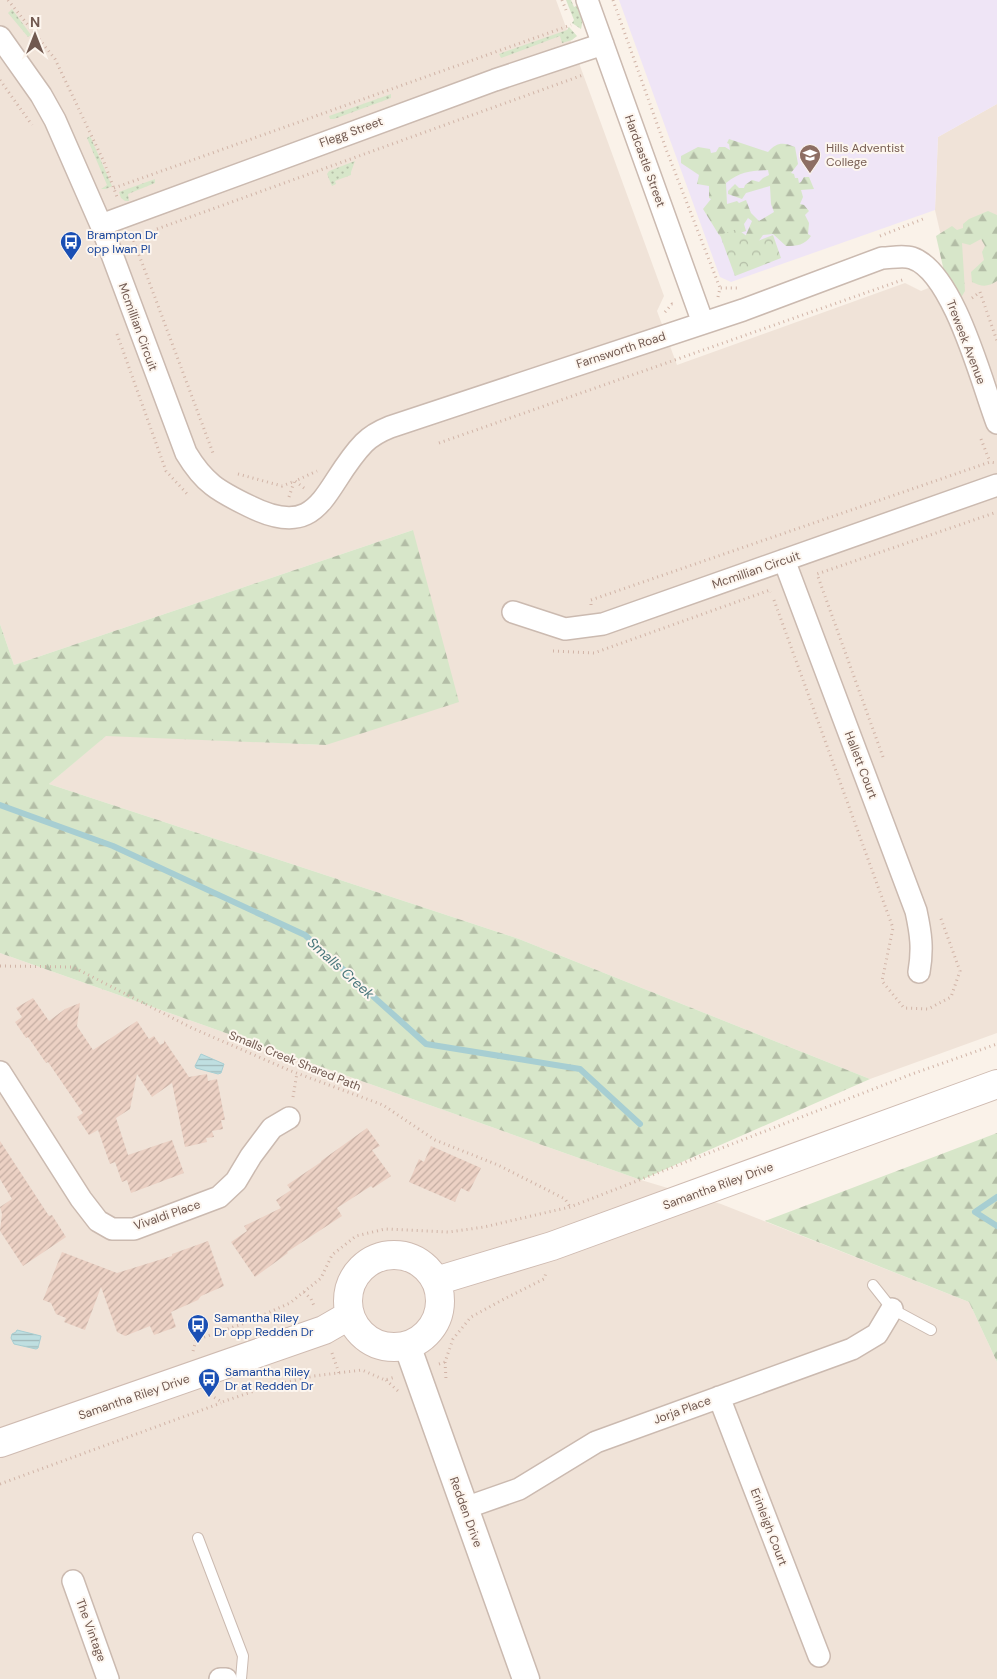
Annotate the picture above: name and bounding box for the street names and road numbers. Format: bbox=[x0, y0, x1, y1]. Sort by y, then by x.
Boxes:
street label: Flegg Street bbox=[317, 113, 385, 151]
street label: Hardcastle Street bbox=[621, 113, 669, 210]
street label: Mcmillian Circuit bbox=[115, 281, 161, 373]
street label: Treweek Avenue bbox=[943, 297, 990, 387]
street label: Farnsworth Road bbox=[574, 328, 668, 372]
street label: Mcmillian Circuit bbox=[710, 547, 803, 593]
street label: Hallett Court bbox=[841, 729, 881, 801]
street label: Smalls Creek Shared Path bbox=[227, 1027, 364, 1095]
street label: Samantha Riley Drive bbox=[661, 1159, 776, 1213]
street label: Vivaldi Place bbox=[132, 1196, 203, 1234]
street label: Samantha Riley Drive bbox=[76, 1370, 192, 1424]
street label: Jorja Place bbox=[651, 1392, 713, 1428]
street label: Redden Drive bbox=[446, 1475, 486, 1550]
street label: Erinleigh Court bbox=[747, 1486, 791, 1568]
street label: The Vintage bbox=[72, 1596, 110, 1664]

